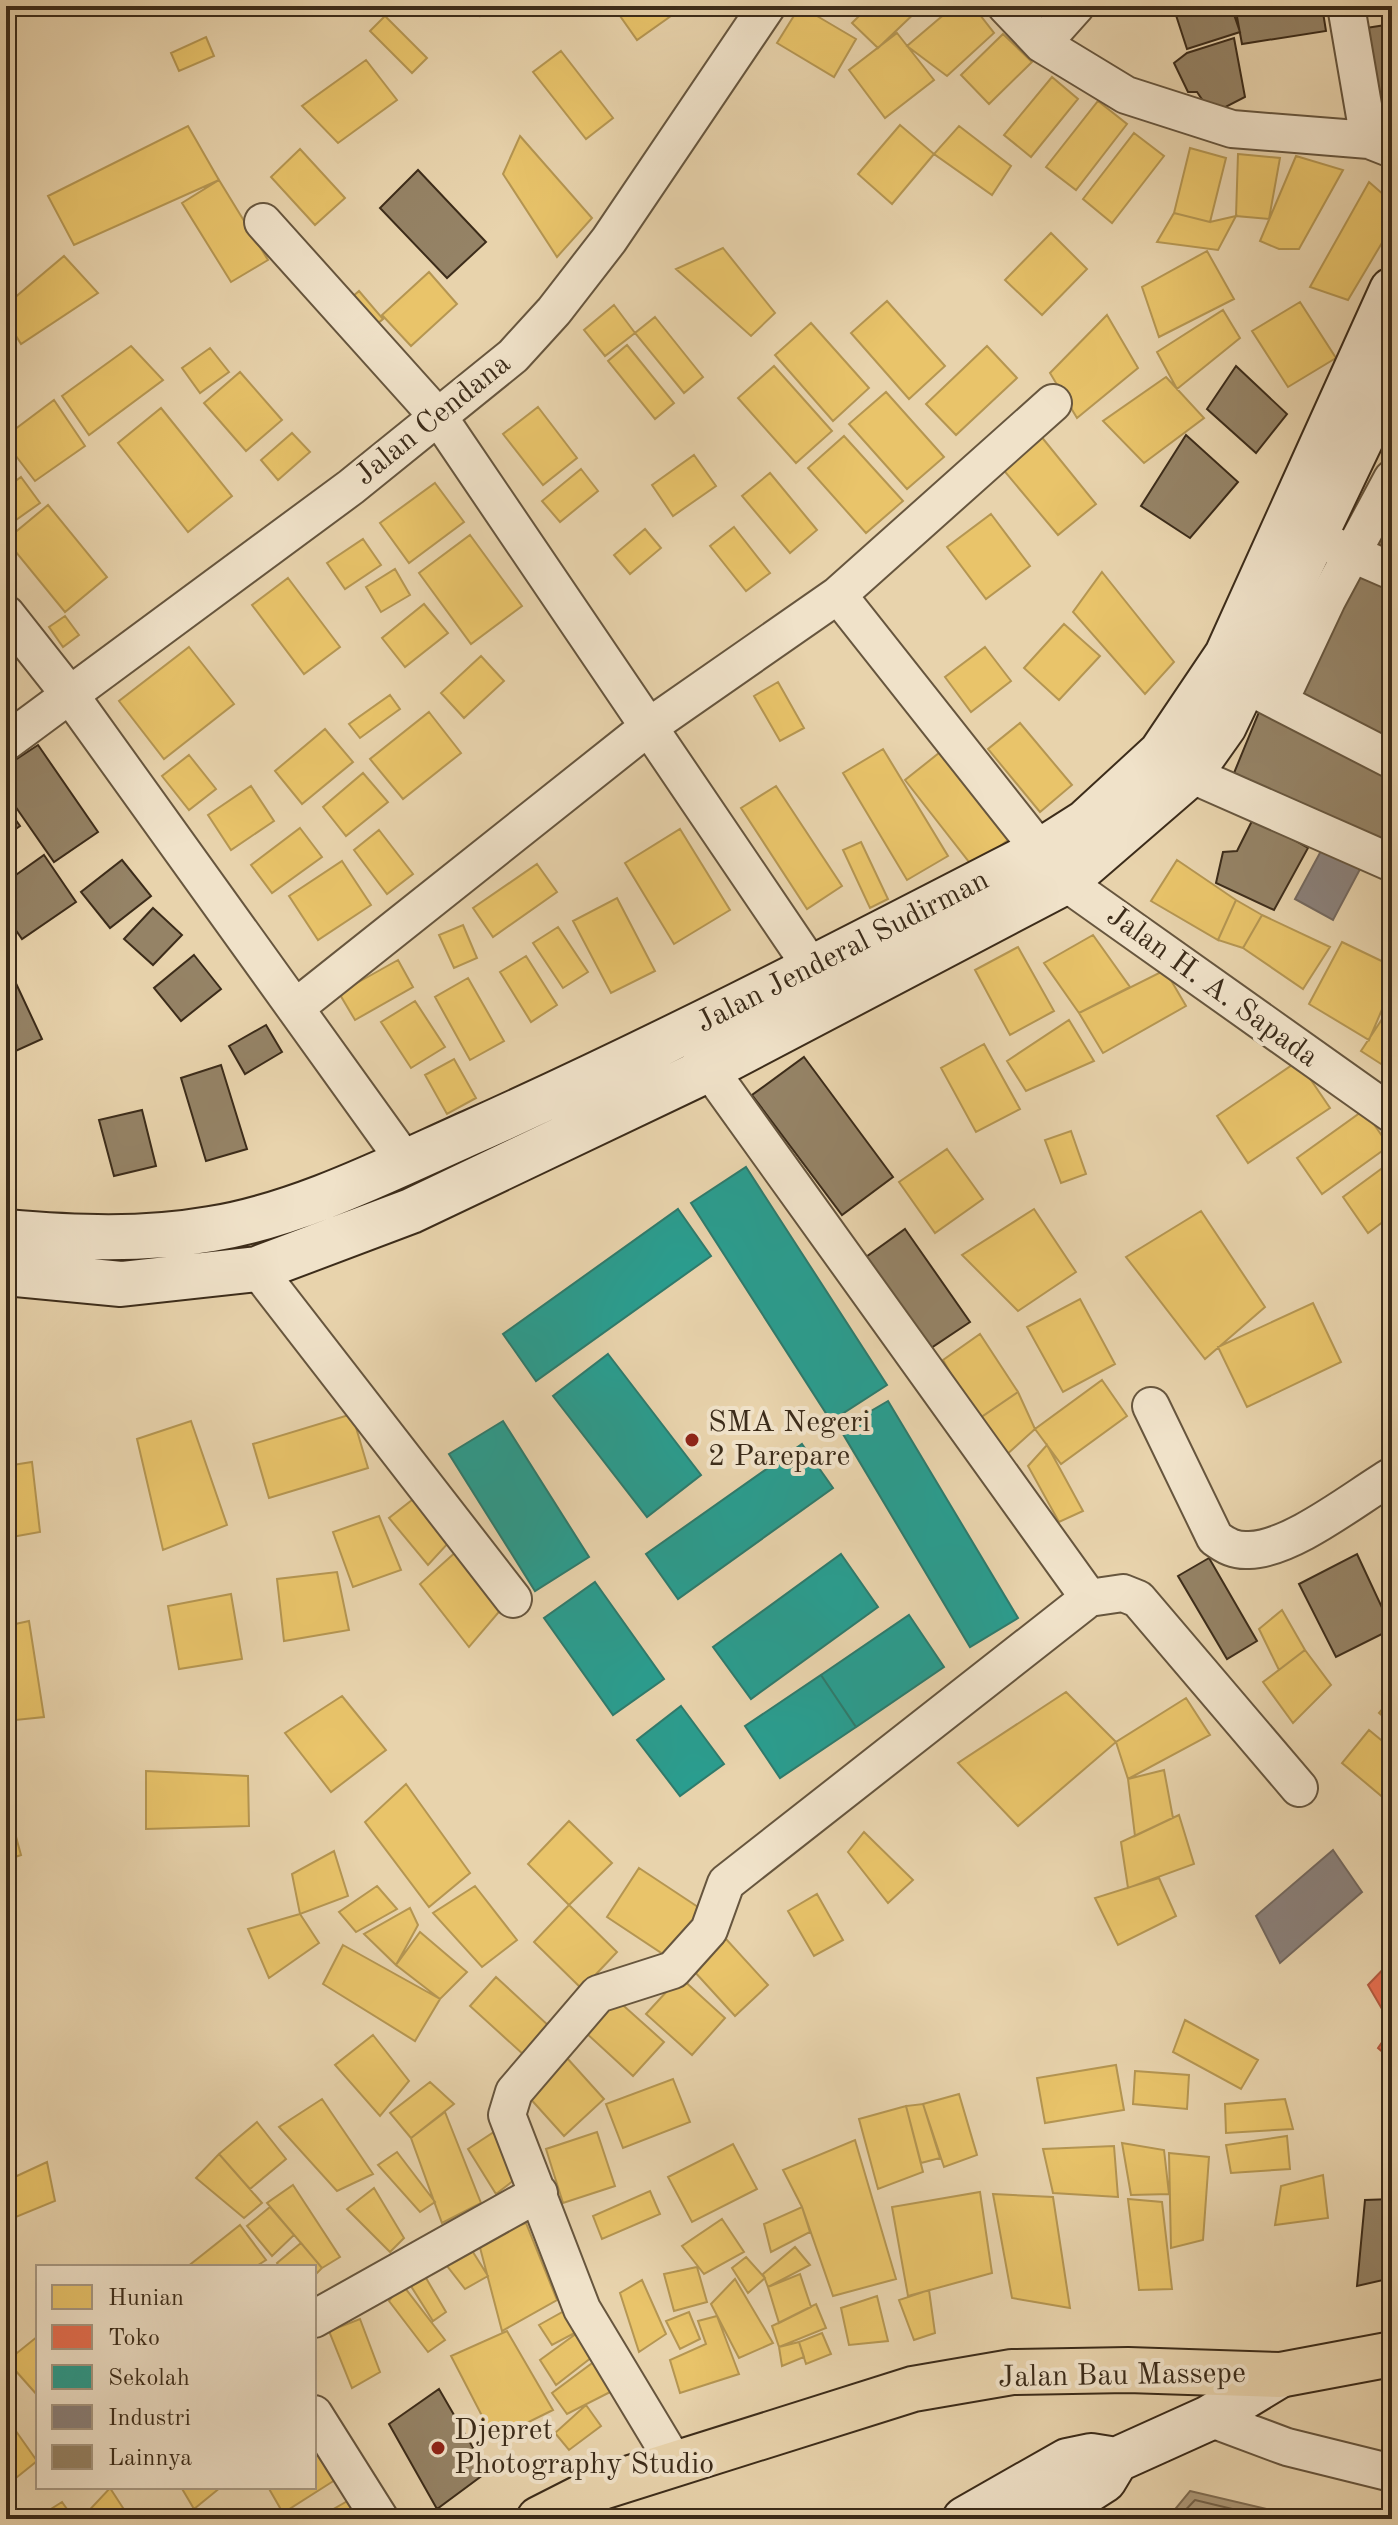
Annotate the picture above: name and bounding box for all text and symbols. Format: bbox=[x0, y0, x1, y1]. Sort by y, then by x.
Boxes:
street label: Jalan Cendana bbox=[350, 348, 516, 491]
street label: Jalan Jenderal Sudirman bbox=[692, 865, 994, 1039]
street label: Jalan H. A. Sapada bbox=[1101, 901, 1323, 1074]
place label: SMA Negeri 2 Parepare bbox=[708, 1408, 870, 1472]
marker: SMA Negeri 2 Parepare bbox=[683, 1431, 701, 1449]
legend bbox=[36, 2265, 316, 2489]
text: Hunian bbox=[108, 2287, 184, 2311]
text: Toko bbox=[108, 2327, 160, 2351]
street label: Jalan Bau Massepe bbox=[998, 2359, 1246, 2393]
text: Sekolah bbox=[108, 2367, 190, 2391]
text: Industri bbox=[108, 2407, 191, 2431]
place label: Djepret Photography Studio bbox=[454, 2416, 714, 2480]
marker: Djepret Photography Studio bbox=[429, 2439, 447, 2457]
text: Lainnya bbox=[108, 2447, 192, 2471]

